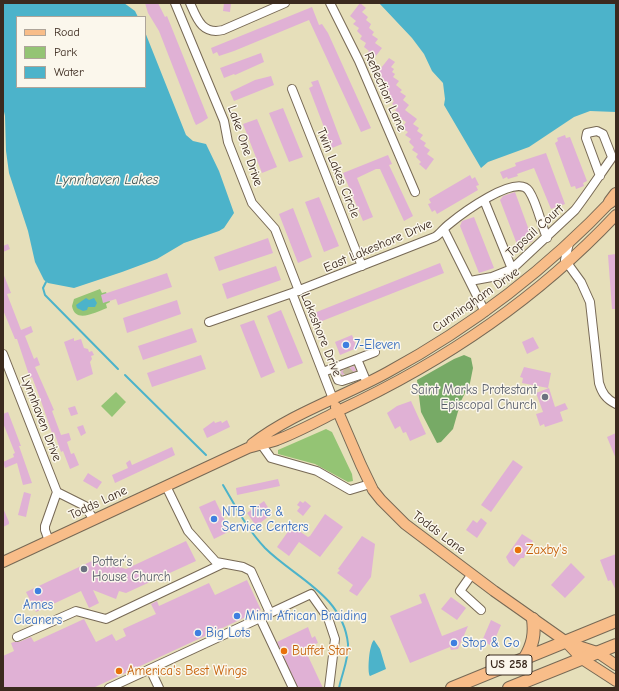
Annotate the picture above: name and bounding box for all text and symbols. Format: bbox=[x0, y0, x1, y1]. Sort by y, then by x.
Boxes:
legend bbox=[16, 16, 146, 88]
text: Road bbox=[54, 25, 80, 39]
text: Park bbox=[54, 45, 77, 59]
street label: Reflection Lane bbox=[361, 50, 409, 134]
text: Water bbox=[54, 65, 84, 79]
street label: Lake One Drive bbox=[224, 104, 266, 188]
street label: Twin Lakes Circle bbox=[313, 126, 363, 220]
water label: Lynnhaven Lakes bbox=[56, 172, 158, 188]
street label: Topsail Court bbox=[503, 201, 567, 261]
street label: East Lakeshore Drive bbox=[321, 216, 435, 276]
street label: Cunningham Drive bbox=[429, 264, 523, 336]
street label: Lakeshore Drive bbox=[297, 291, 345, 379]
place label: 7-Eleven bbox=[354, 337, 400, 353]
marker: 7-Eleven bbox=[341, 340, 351, 350]
street label: Lynnhaven Drive bbox=[17, 372, 65, 464]
place label: Saint Marks Protestant Episcopal Church bbox=[411, 382, 537, 413]
marker: Saint Marks Protestant Episcopal Church bbox=[540, 392, 550, 402]
street label: Todds Lane bbox=[66, 483, 130, 523]
place label: NTB Tire & Service Centers bbox=[222, 504, 308, 535]
street label: Todds Lane bbox=[409, 508, 469, 558]
marker: NTB Tire & Service Centers bbox=[209, 514, 219, 524]
place label: Zaxby's bbox=[526, 542, 567, 558]
marker: Zaxby's bbox=[513, 545, 523, 555]
place label: Potter’s House Church bbox=[92, 554, 171, 585]
marker: Potter’s House Church bbox=[79, 564, 89, 574]
marker: Ames Cleaners bbox=[33, 586, 43, 596]
place label: Ames Cleaners bbox=[14, 597, 62, 628]
place label: Mimi African Braiding bbox=[245, 608, 367, 624]
marker: Mimi African Braiding bbox=[232, 611, 242, 621]
place label: Big Lots bbox=[206, 625, 250, 641]
marker: Big Lots bbox=[193, 628, 203, 638]
place label: Stop & Go bbox=[462, 635, 520, 651]
marker: Stop & Go bbox=[449, 638, 459, 648]
place label: Buffet Star bbox=[292, 643, 351, 659]
marker: Buffet Star bbox=[279, 646, 289, 656]
road number: US 258 bbox=[486, 655, 532, 675]
place label: America's Best Wings bbox=[127, 663, 247, 679]
marker: America's Best Wings bbox=[114, 666, 124, 676]

